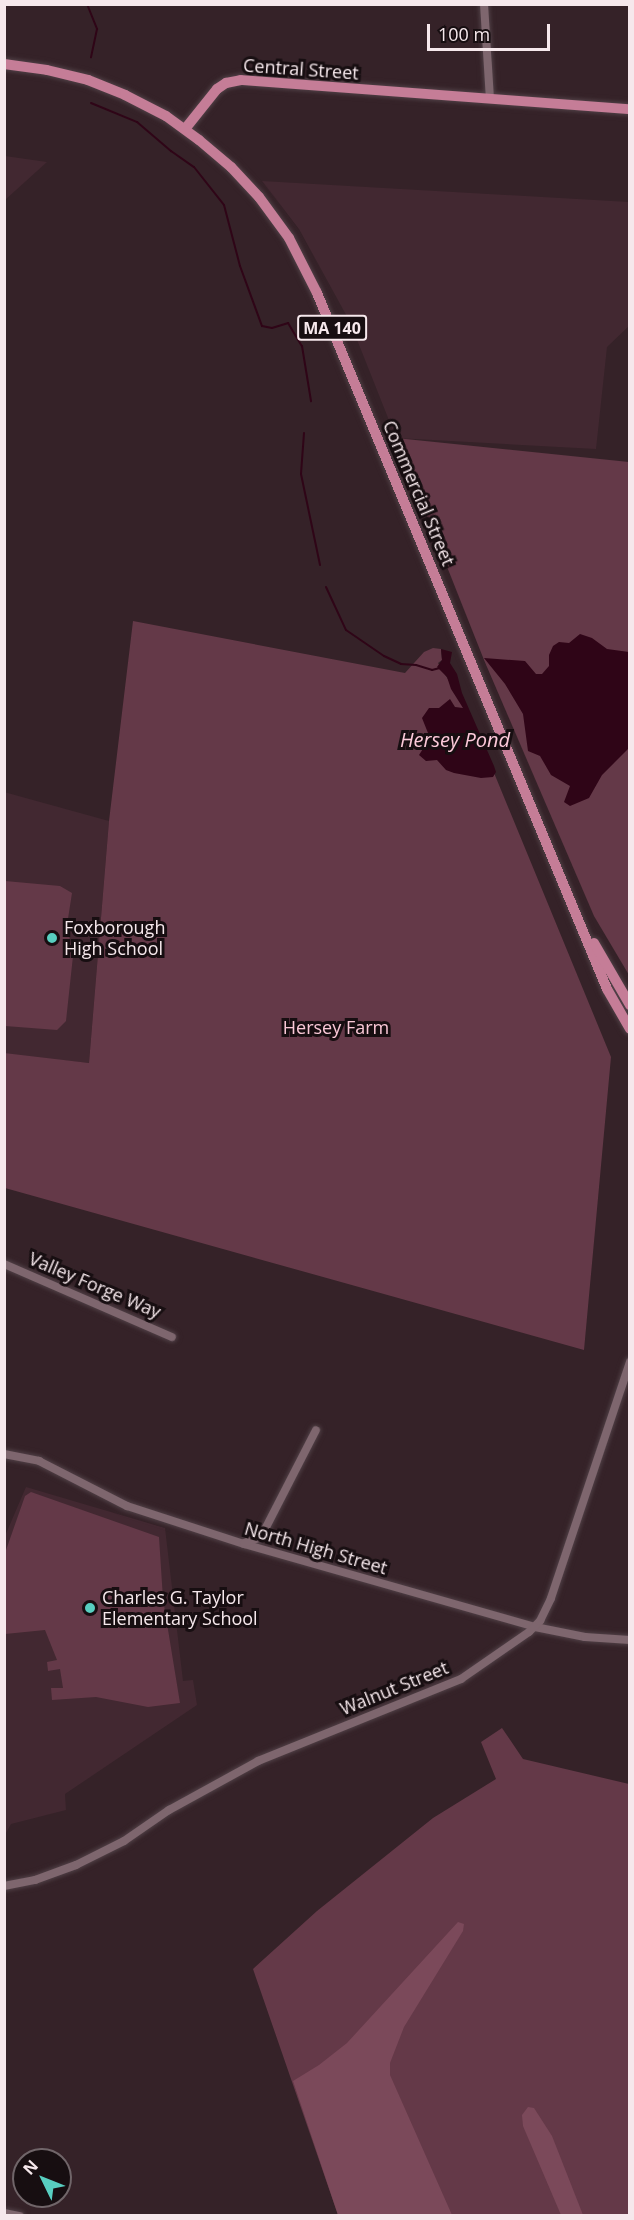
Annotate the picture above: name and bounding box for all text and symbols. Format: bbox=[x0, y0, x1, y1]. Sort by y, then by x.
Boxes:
scale bar bbox=[430, 12, 553, 50]
text: 100 m bbox=[438, 22, 490, 46]
street label: Central Street bbox=[243, 54, 359, 84]
road number: MA 140 bbox=[296, 315, 368, 341]
street label: Commercial Street bbox=[379, 417, 459, 569]
water label: Hersey Pond bbox=[400, 727, 510, 751]
place label: Foxborough High School bbox=[64, 917, 165, 960]
marker: Foxborough High School bbox=[45, 931, 59, 945]
park label: Hersey Farm bbox=[283, 1016, 389, 1038]
street label: Valley Forge Way bbox=[26, 1247, 164, 1323]
street label: North High Street bbox=[242, 1517, 390, 1579]
place label: Charles G. Taylor Elementary School bbox=[102, 1587, 258, 1630]
marker: Charles G. Taylor Elementary School bbox=[83, 1601, 97, 1615]
street label: Walnut Street bbox=[337, 1657, 451, 1719]
north arrow bbox=[12, 2148, 72, 2208]
text: N bbox=[18, 2155, 43, 2179]

